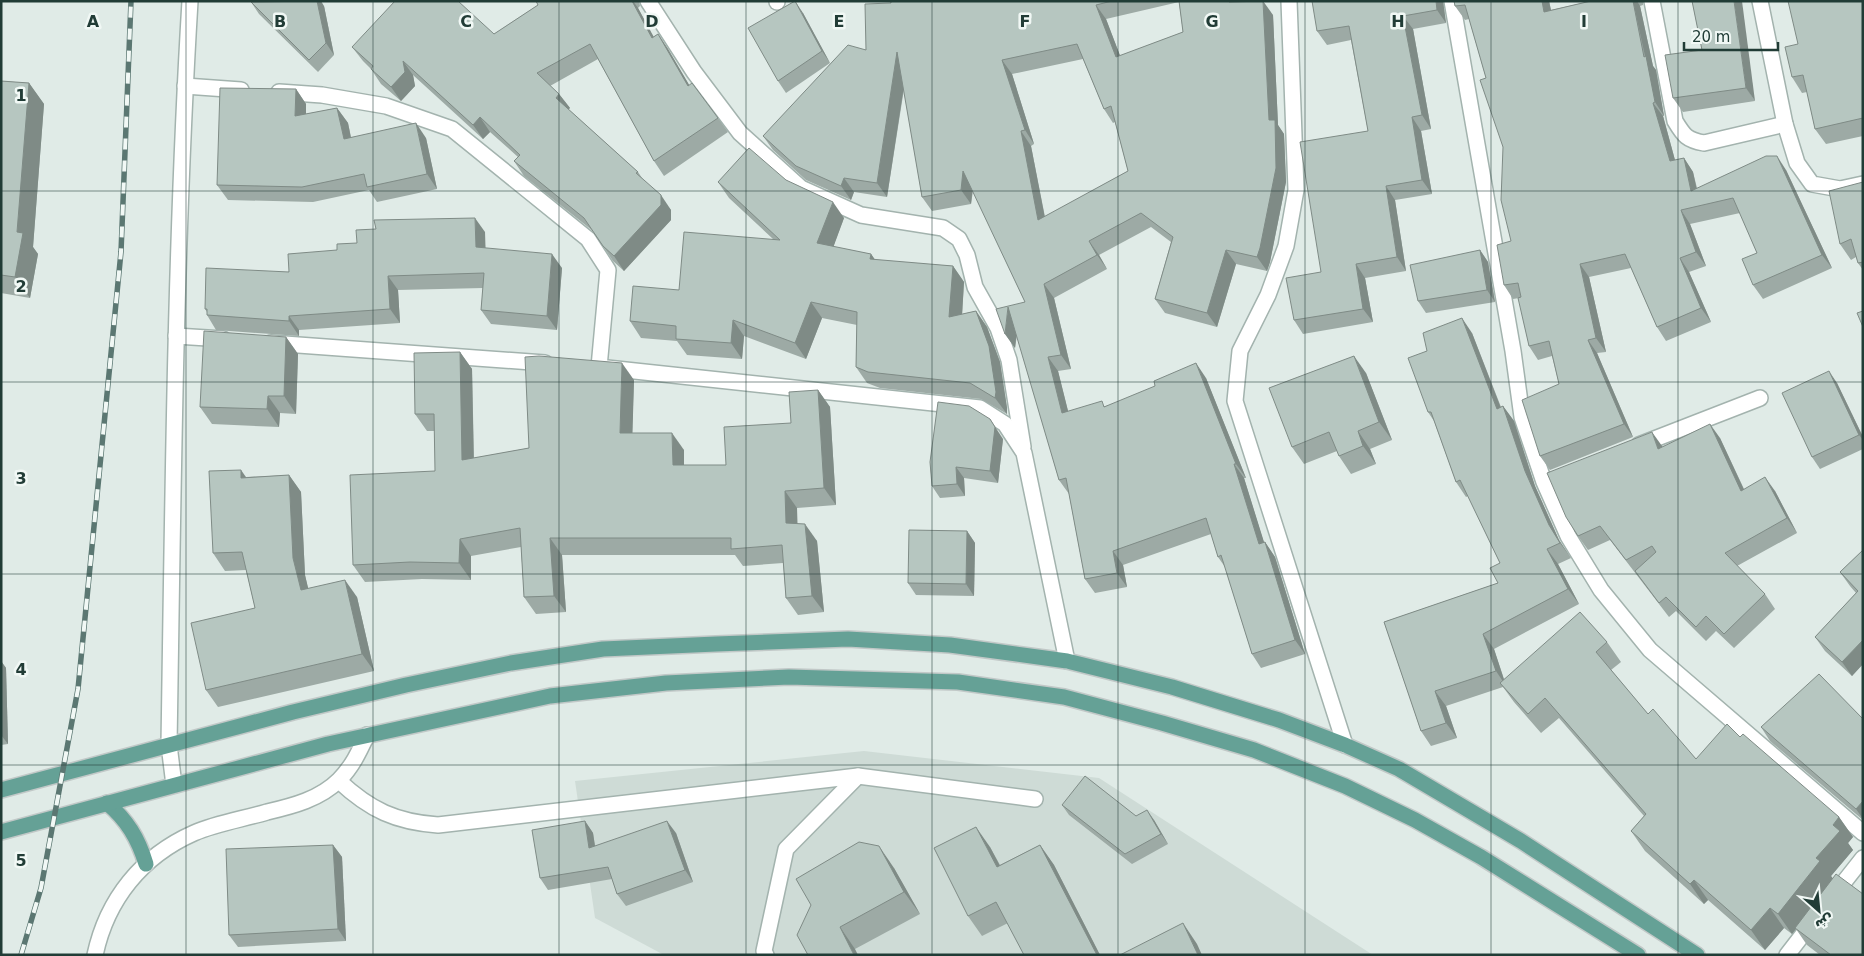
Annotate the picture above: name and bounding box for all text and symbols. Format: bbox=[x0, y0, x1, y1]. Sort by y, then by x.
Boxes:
text: A bbox=[87, 12, 100, 31]
text: B bbox=[274, 12, 286, 31]
text: C bbox=[460, 12, 472, 31]
text: D bbox=[645, 12, 659, 31]
text: E bbox=[834, 12, 844, 31]
text: F bbox=[1020, 12, 1030, 31]
text: G bbox=[1205, 12, 1219, 31]
text: H bbox=[1391, 12, 1405, 31]
text: I bbox=[1581, 12, 1587, 31]
scale bar bbox=[1684, 20, 1778, 52]
text: 20 m bbox=[1692, 28, 1730, 46]
text: 1 bbox=[15, 86, 27, 105]
text: 2 bbox=[15, 277, 27, 296]
text: 3 bbox=[15, 469, 27, 488]
text: 4 bbox=[15, 660, 27, 679]
text: 5 bbox=[15, 851, 27, 870]
north arrow bbox=[1794, 886, 1844, 936]
text: ش bbox=[1813, 911, 1837, 934]

